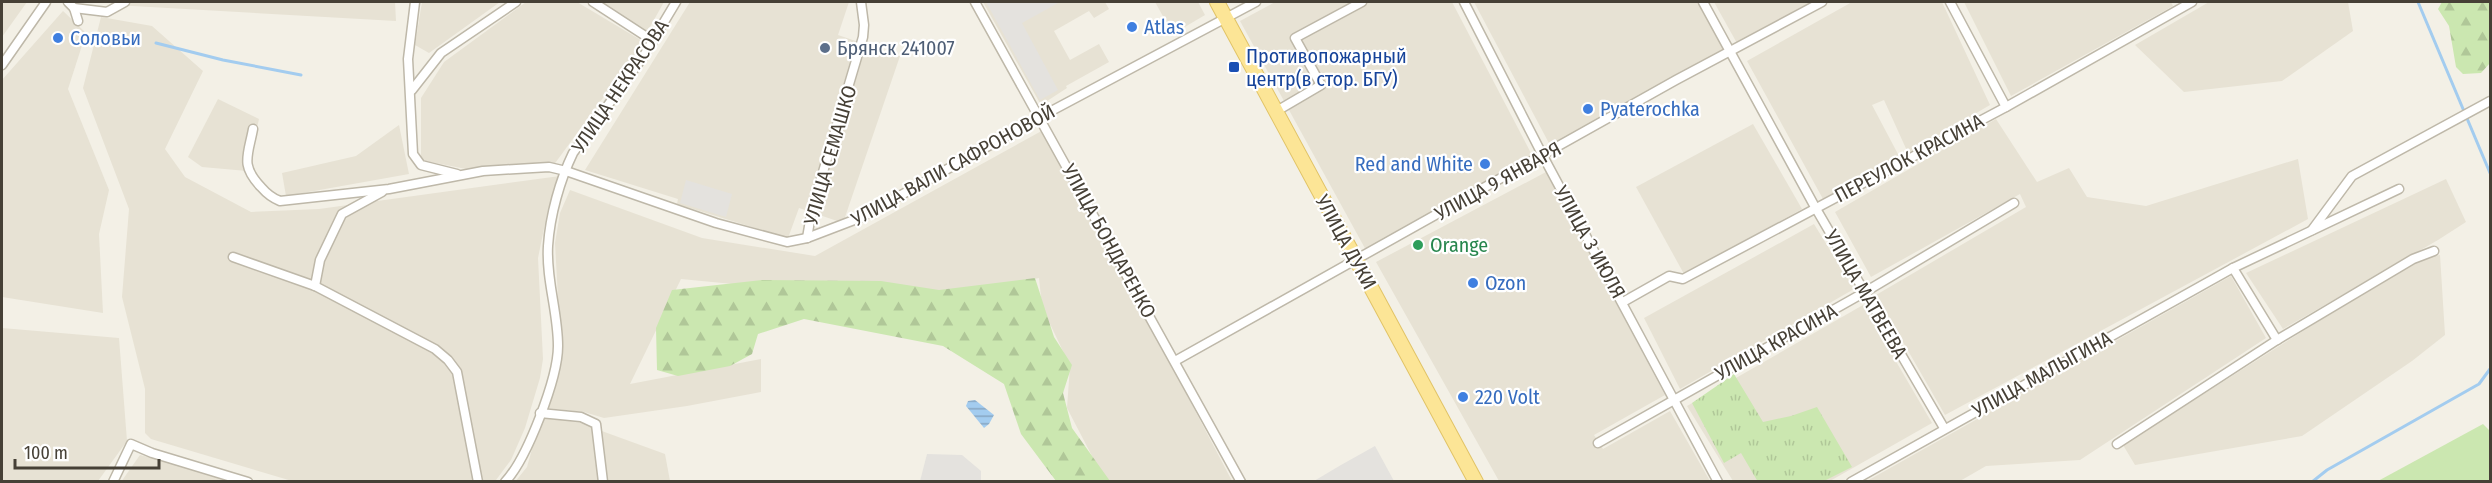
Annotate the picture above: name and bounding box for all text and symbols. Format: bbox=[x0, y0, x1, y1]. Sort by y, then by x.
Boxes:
street label: УЛИЦА НЕКРАСОВА bbox=[566, 14, 674, 158]
place label: Atlas bbox=[1144, 15, 1184, 39]
marker: Atlas bbox=[1125, 20, 1139, 34]
place label: Соловьи bbox=[70, 26, 141, 50]
marker: Соловьи bbox=[51, 31, 65, 45]
place label: Брянск 241007 bbox=[837, 36, 955, 60]
marker: Брянск 241007 bbox=[818, 41, 832, 55]
place label: Противопожарный центр(в стор. БГУ) bbox=[1246, 44, 1407, 91]
marker: Противопожарный центр(в стор. БГУ) bbox=[1227, 60, 1241, 74]
street label: УЛИЦА СЕМАШКО bbox=[798, 82, 861, 229]
place label: Pyaterochka bbox=[1600, 97, 1700, 121]
street label: УЛИЦА ВАЛИ САФРОНОВОЙ bbox=[846, 99, 1059, 231]
marker: Pyaterochka bbox=[1581, 102, 1595, 116]
street label: ПЕРЕУЛОК КРАСИНА bbox=[1830, 108, 1988, 207]
street label: УЛИЦА 9 ЯНВАРЯ bbox=[1430, 136, 1565, 226]
place label: Red and White bbox=[1355, 152, 1473, 176]
marker: Red and White bbox=[1478, 157, 1492, 171]
street label: УЛИЦА БОНДАРЕНКО bbox=[1056, 159, 1161, 322]
street label: УЛИЦА 3 ИЮЛЯ bbox=[1549, 181, 1631, 302]
street label: УЛИЦА ДУКИ bbox=[1310, 190, 1382, 293]
street label: УЛИЦА МАТВЕЕВА bbox=[1819, 225, 1913, 363]
place label: Orange bbox=[1430, 233, 1488, 257]
marker: Orange bbox=[1411, 238, 1425, 252]
place label: Ozon bbox=[1485, 271, 1526, 295]
marker: Ozon bbox=[1466, 276, 1480, 290]
street label: УЛИЦА КРАСИНА bbox=[1710, 298, 1842, 386]
street label: УЛИЦА МАЛЫГИНА bbox=[1967, 326, 2116, 423]
place label: 220 Volt bbox=[1475, 385, 1540, 409]
marker: 220 Volt bbox=[1456, 390, 1470, 404]
scale bar bbox=[15, 432, 159, 470]
text: 100 m bbox=[24, 442, 68, 464]

